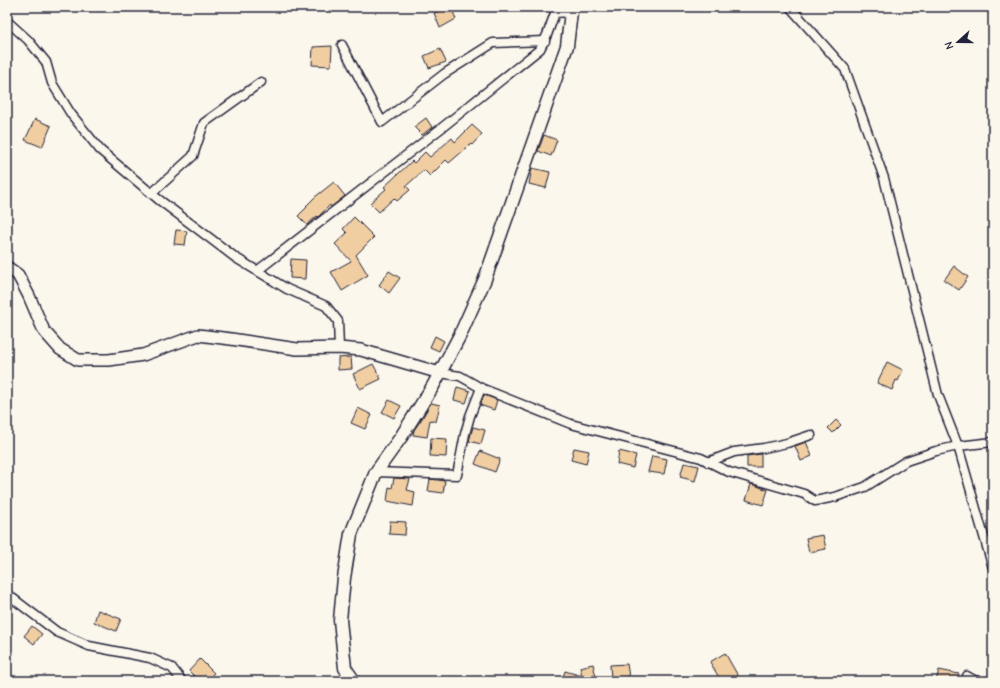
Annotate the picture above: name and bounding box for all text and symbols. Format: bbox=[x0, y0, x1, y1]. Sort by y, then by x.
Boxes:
north arrow bbox=[938, 22, 978, 62]
text: N bbox=[942, 40, 956, 51]

